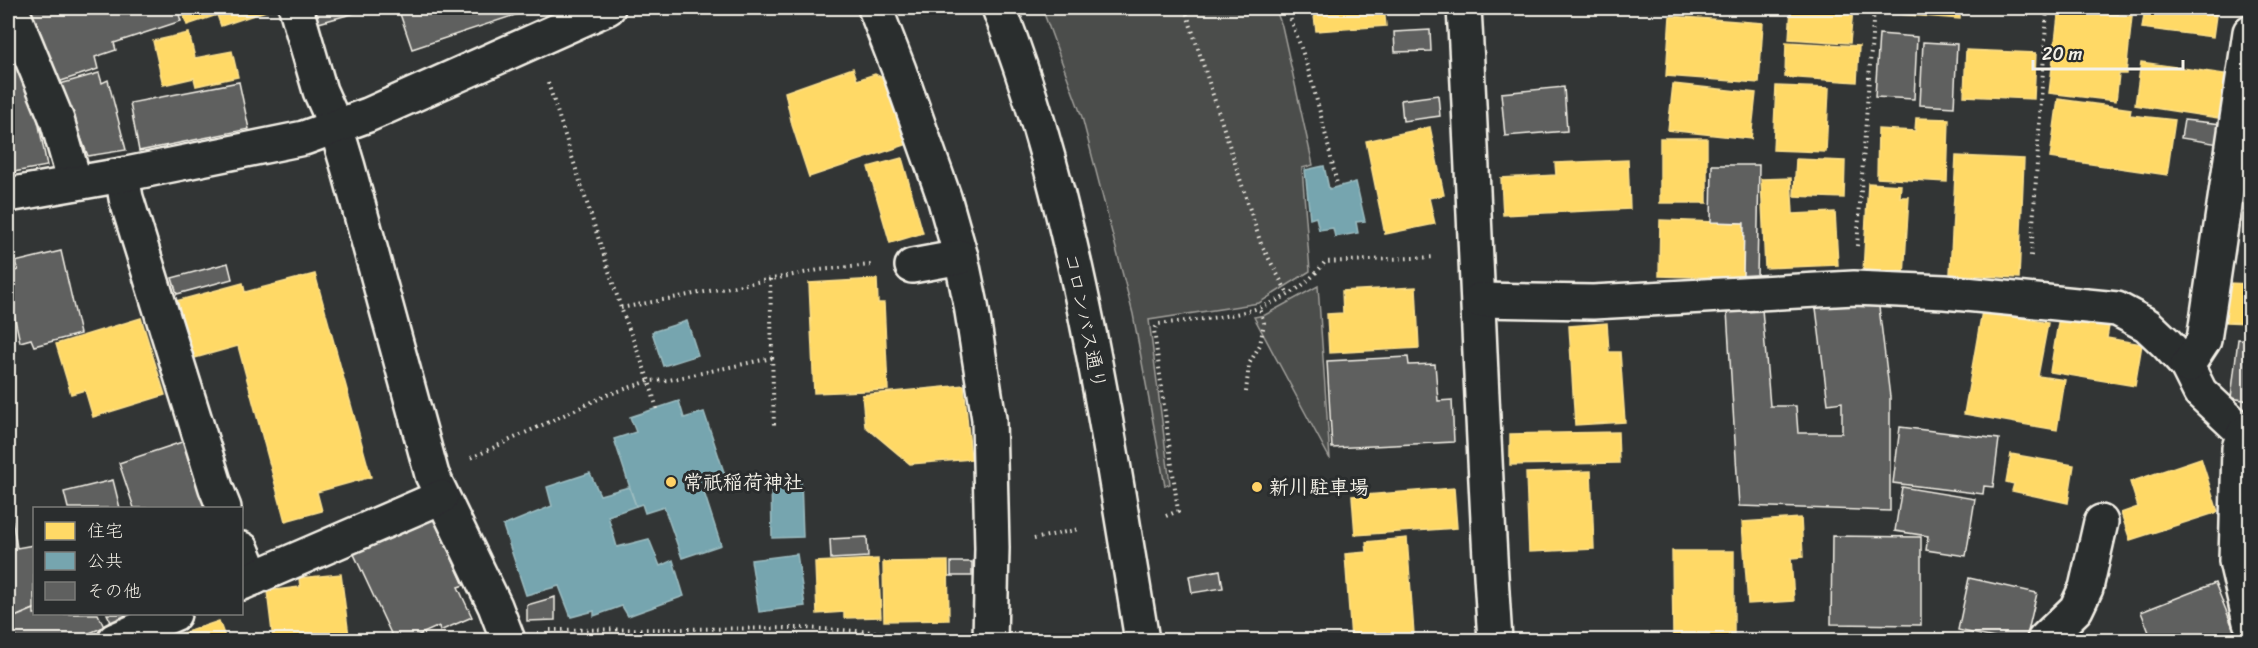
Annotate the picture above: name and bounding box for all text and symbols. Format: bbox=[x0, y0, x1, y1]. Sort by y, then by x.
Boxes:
scale bar bbox=[2033, 33, 2183, 71]
text: 20 m bbox=[2042, 38, 2082, 70]
street label: コロンバス通り bbox=[1053, 249, 1117, 393]
place label: 常祇稲荷神社 bbox=[683, 465, 803, 500]
place label: 新川駐車場 bbox=[1269, 470, 1369, 505]
marker: 常祇稲荷神社 bbox=[664, 475, 678, 489]
marker: 新川駐車場 bbox=[1250, 480, 1264, 494]
legend bbox=[33, 507, 243, 615]
text: 住宅 bbox=[87, 515, 123, 547]
text: 公共 bbox=[87, 545, 123, 577]
text: その他 bbox=[87, 575, 141, 607]

